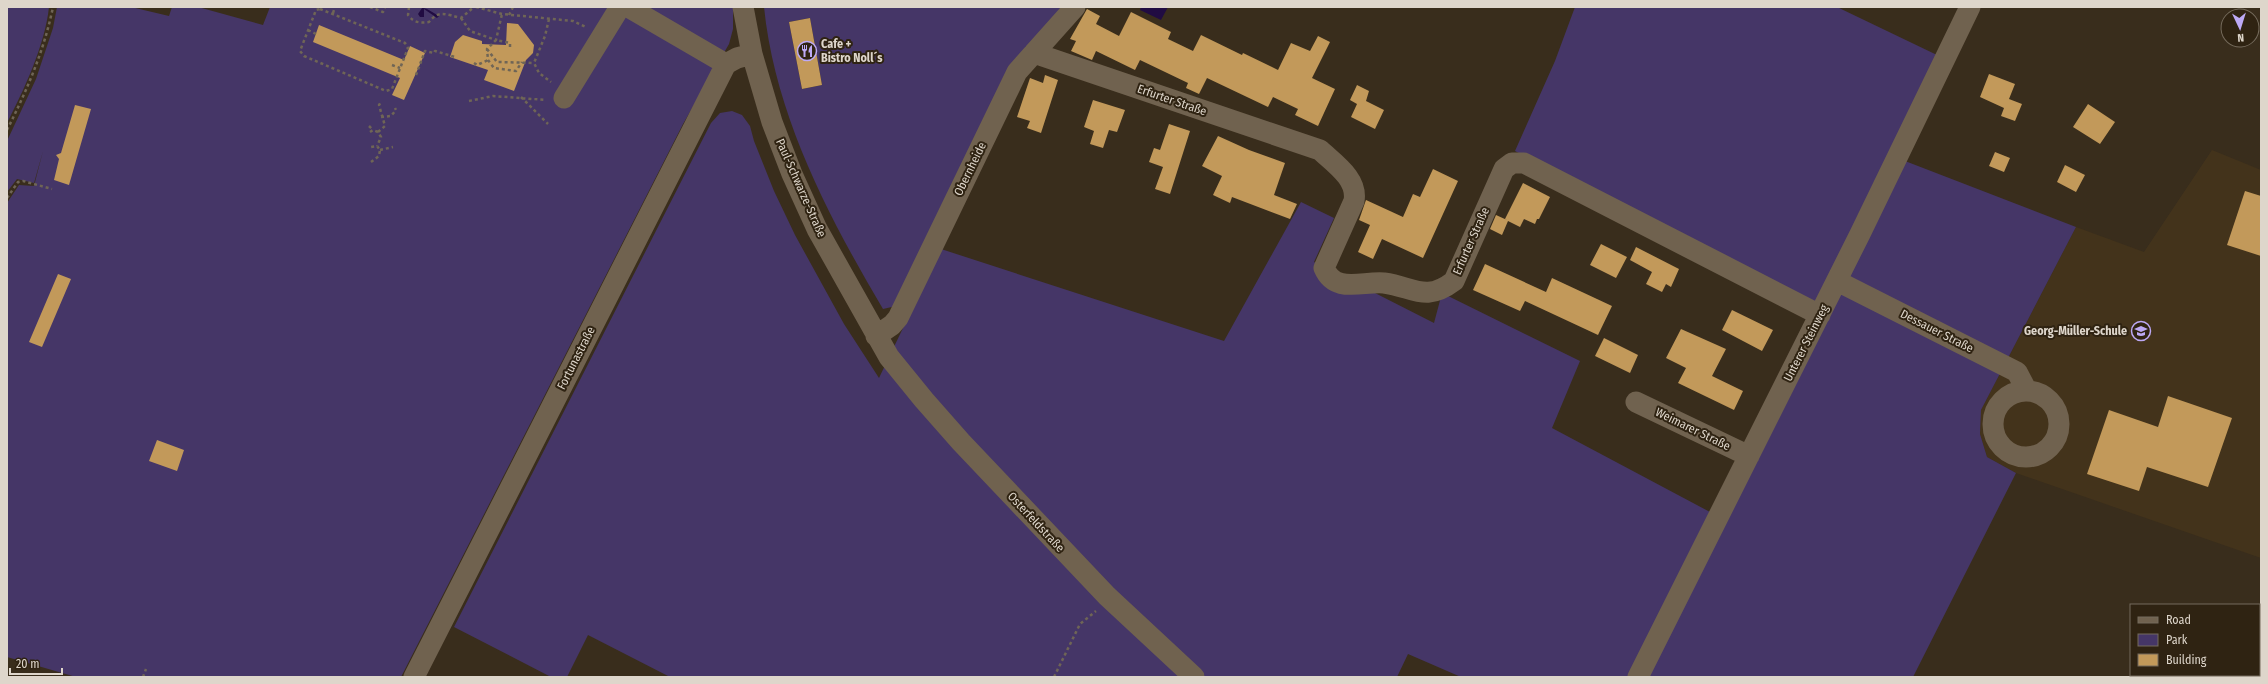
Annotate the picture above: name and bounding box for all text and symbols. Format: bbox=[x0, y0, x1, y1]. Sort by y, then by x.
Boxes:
north arrow bbox=[2220, 8, 2260, 48]
text: N bbox=[2237, 31, 2244, 44]
place label: Cafe + Bistro Noll´s bbox=[821, 37, 883, 65]
restaurant icon: Cafe + Bistro Noll´s bbox=[796, 40, 818, 62]
street label: Erfurter Straße bbox=[1135, 82, 1209, 118]
street label: Paul-Schwarze-Straße bbox=[773, 137, 829, 239]
street label: Obernheide bbox=[951, 140, 989, 198]
street label: Erfurter Straße bbox=[1450, 205, 1492, 277]
street label: Unterer Steinweg bbox=[1781, 302, 1832, 384]
street label: Dessauer Straße bbox=[1898, 307, 1976, 355]
school or university icon: Georg-Müller-Schule bbox=[2130, 320, 2152, 342]
street label: Fortunastraße bbox=[554, 324, 598, 392]
place label: Georg-Müller-Schule bbox=[2024, 324, 2127, 338]
street label: Weimarer Straße bbox=[1653, 405, 1733, 453]
street label: Osterfeldstraße bbox=[1005, 489, 1067, 555]
legend bbox=[2130, 604, 2260, 676]
text: Road bbox=[2166, 613, 2191, 627]
text: Park bbox=[2166, 633, 2188, 647]
scale bar bbox=[10, 650, 62, 676]
text: Building bbox=[2166, 653, 2207, 667]
text: 20 m bbox=[16, 657, 40, 671]

